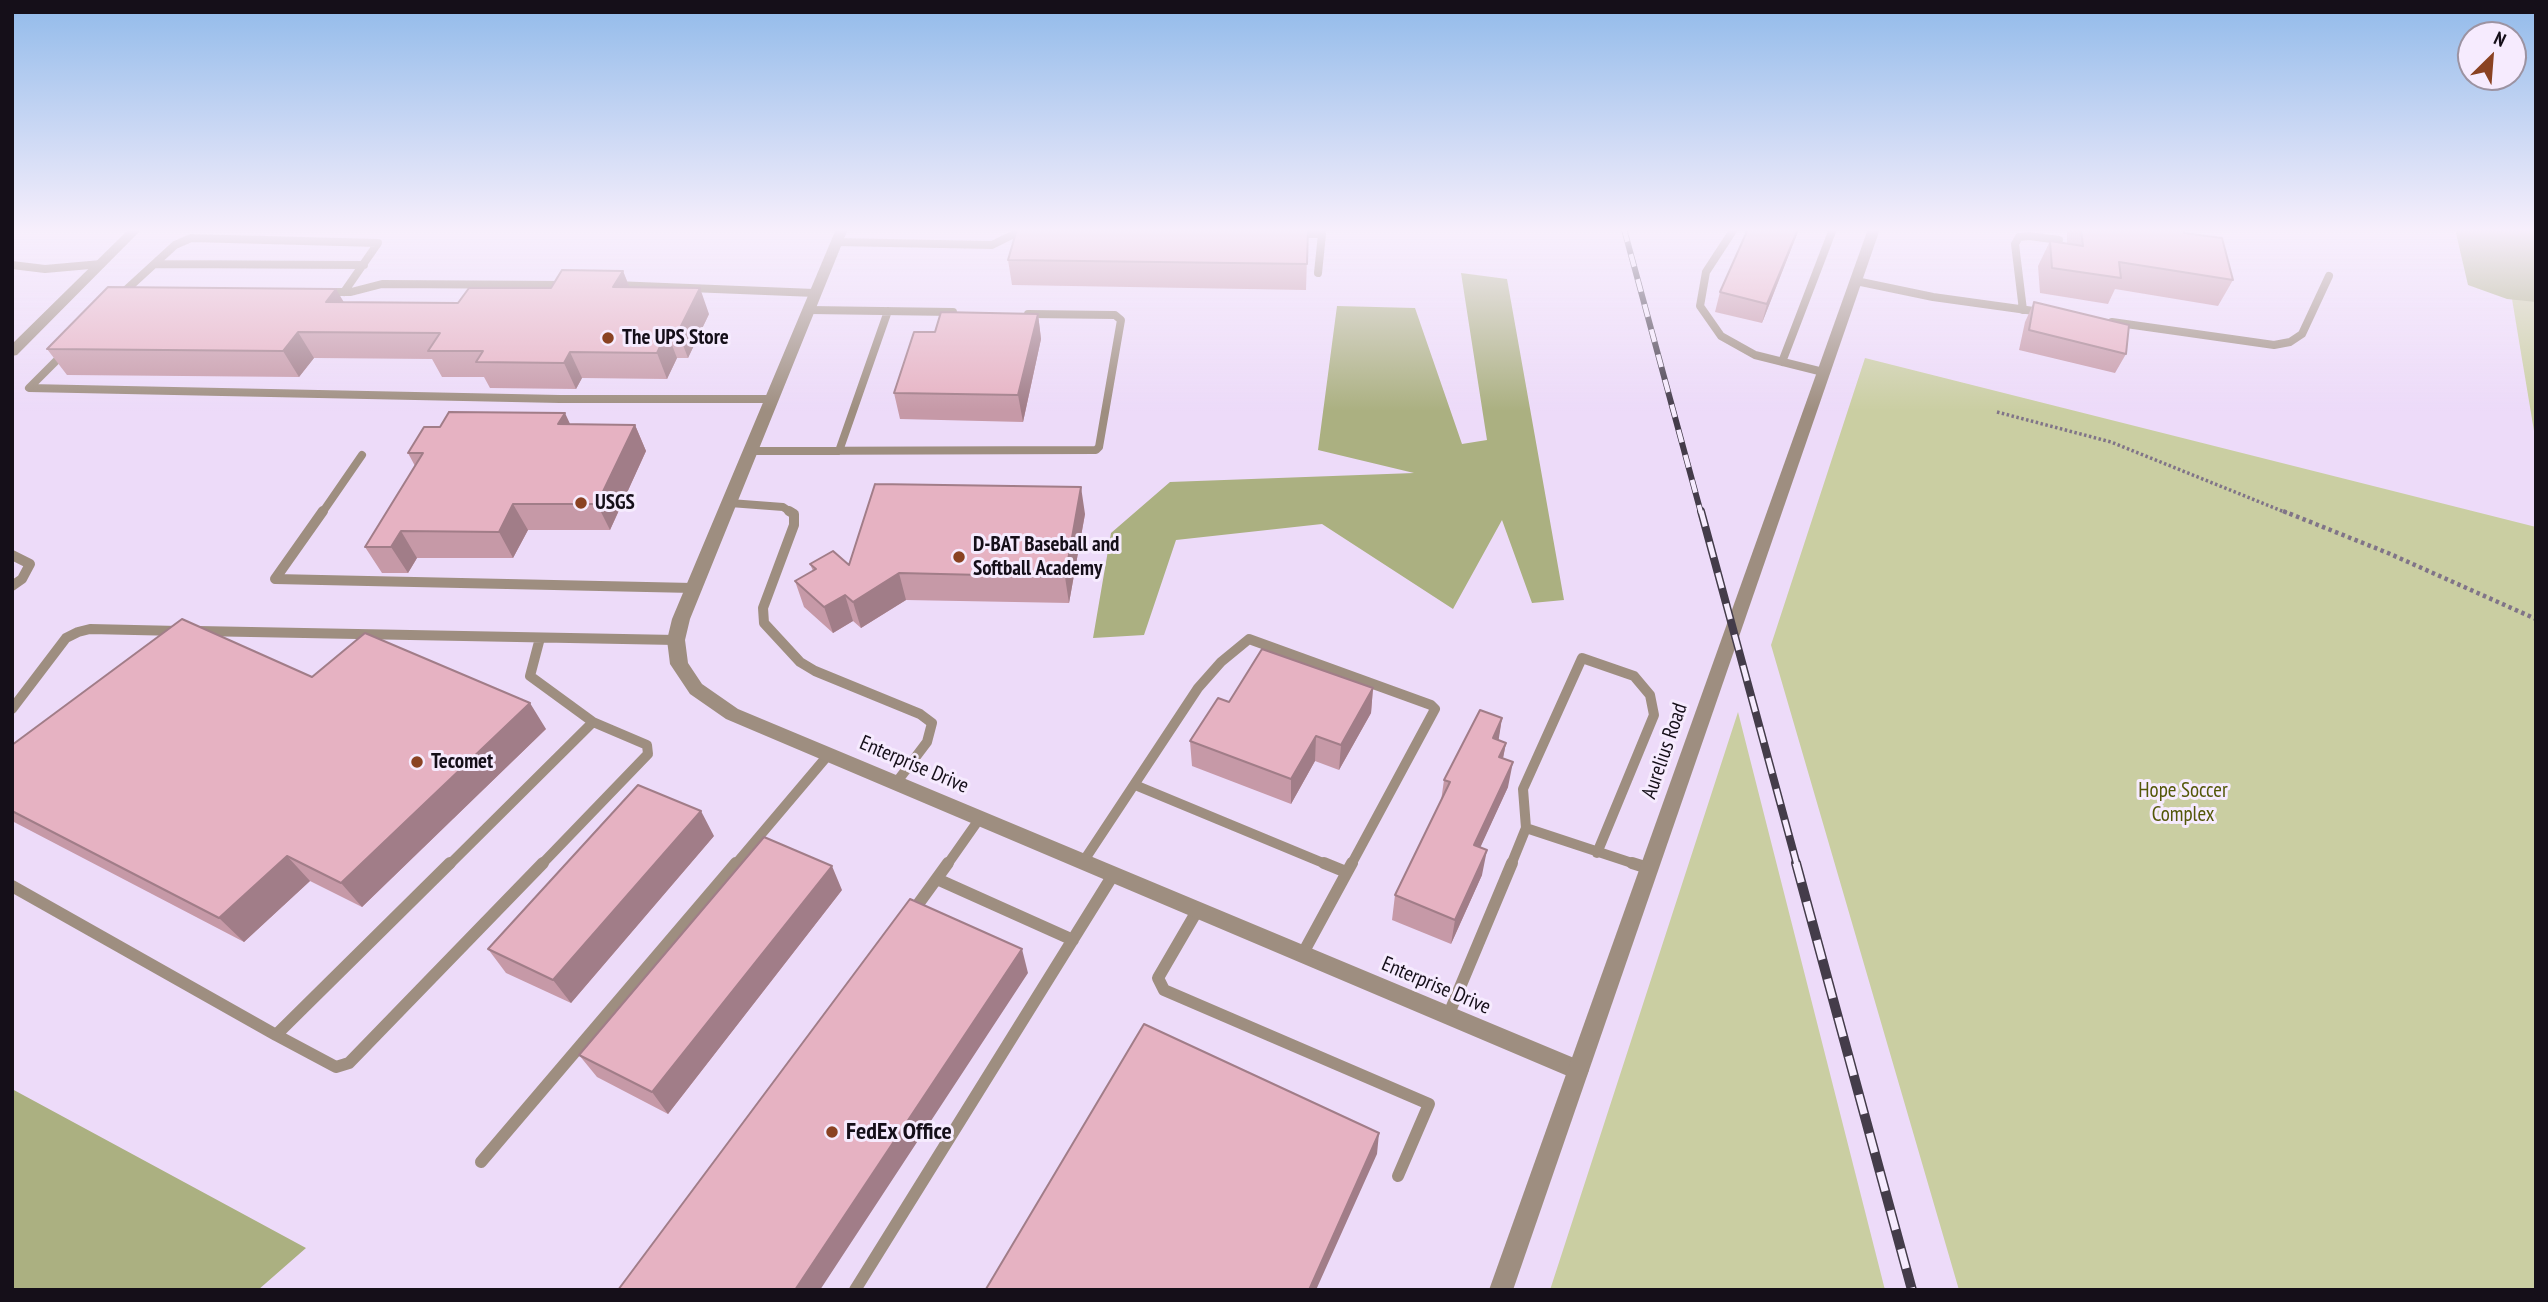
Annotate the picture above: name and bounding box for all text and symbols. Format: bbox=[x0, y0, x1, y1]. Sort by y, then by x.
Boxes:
north arrow bbox=[2457, 21, 2527, 91]
text: N bbox=[2490, 26, 2510, 52]
place label: The UPS Store bbox=[622, 325, 729, 351]
marker: The UPS Store bbox=[600, 330, 616, 346]
place label: USGS bbox=[595, 490, 635, 516]
marker: USGS bbox=[573, 495, 589, 511]
place label: D-BAT Baseball and Softball Academy bbox=[973, 532, 1119, 582]
marker: D-BAT Baseball and Softball Academy bbox=[951, 549, 967, 565]
street label: Aurelius Road bbox=[1637, 700, 1693, 802]
street label: Enterprise Drive bbox=[856, 731, 972, 799]
place label: Tecomet bbox=[431, 749, 493, 775]
marker: Tecomet bbox=[409, 754, 425, 770]
park label: Hope Soccer Complex bbox=[2138, 778, 2228, 828]
street label: Enterprise Drive bbox=[1378, 952, 1494, 1020]
place label: FedEx Office bbox=[846, 1118, 952, 1146]
marker: FedEx Office bbox=[824, 1124, 840, 1140]

